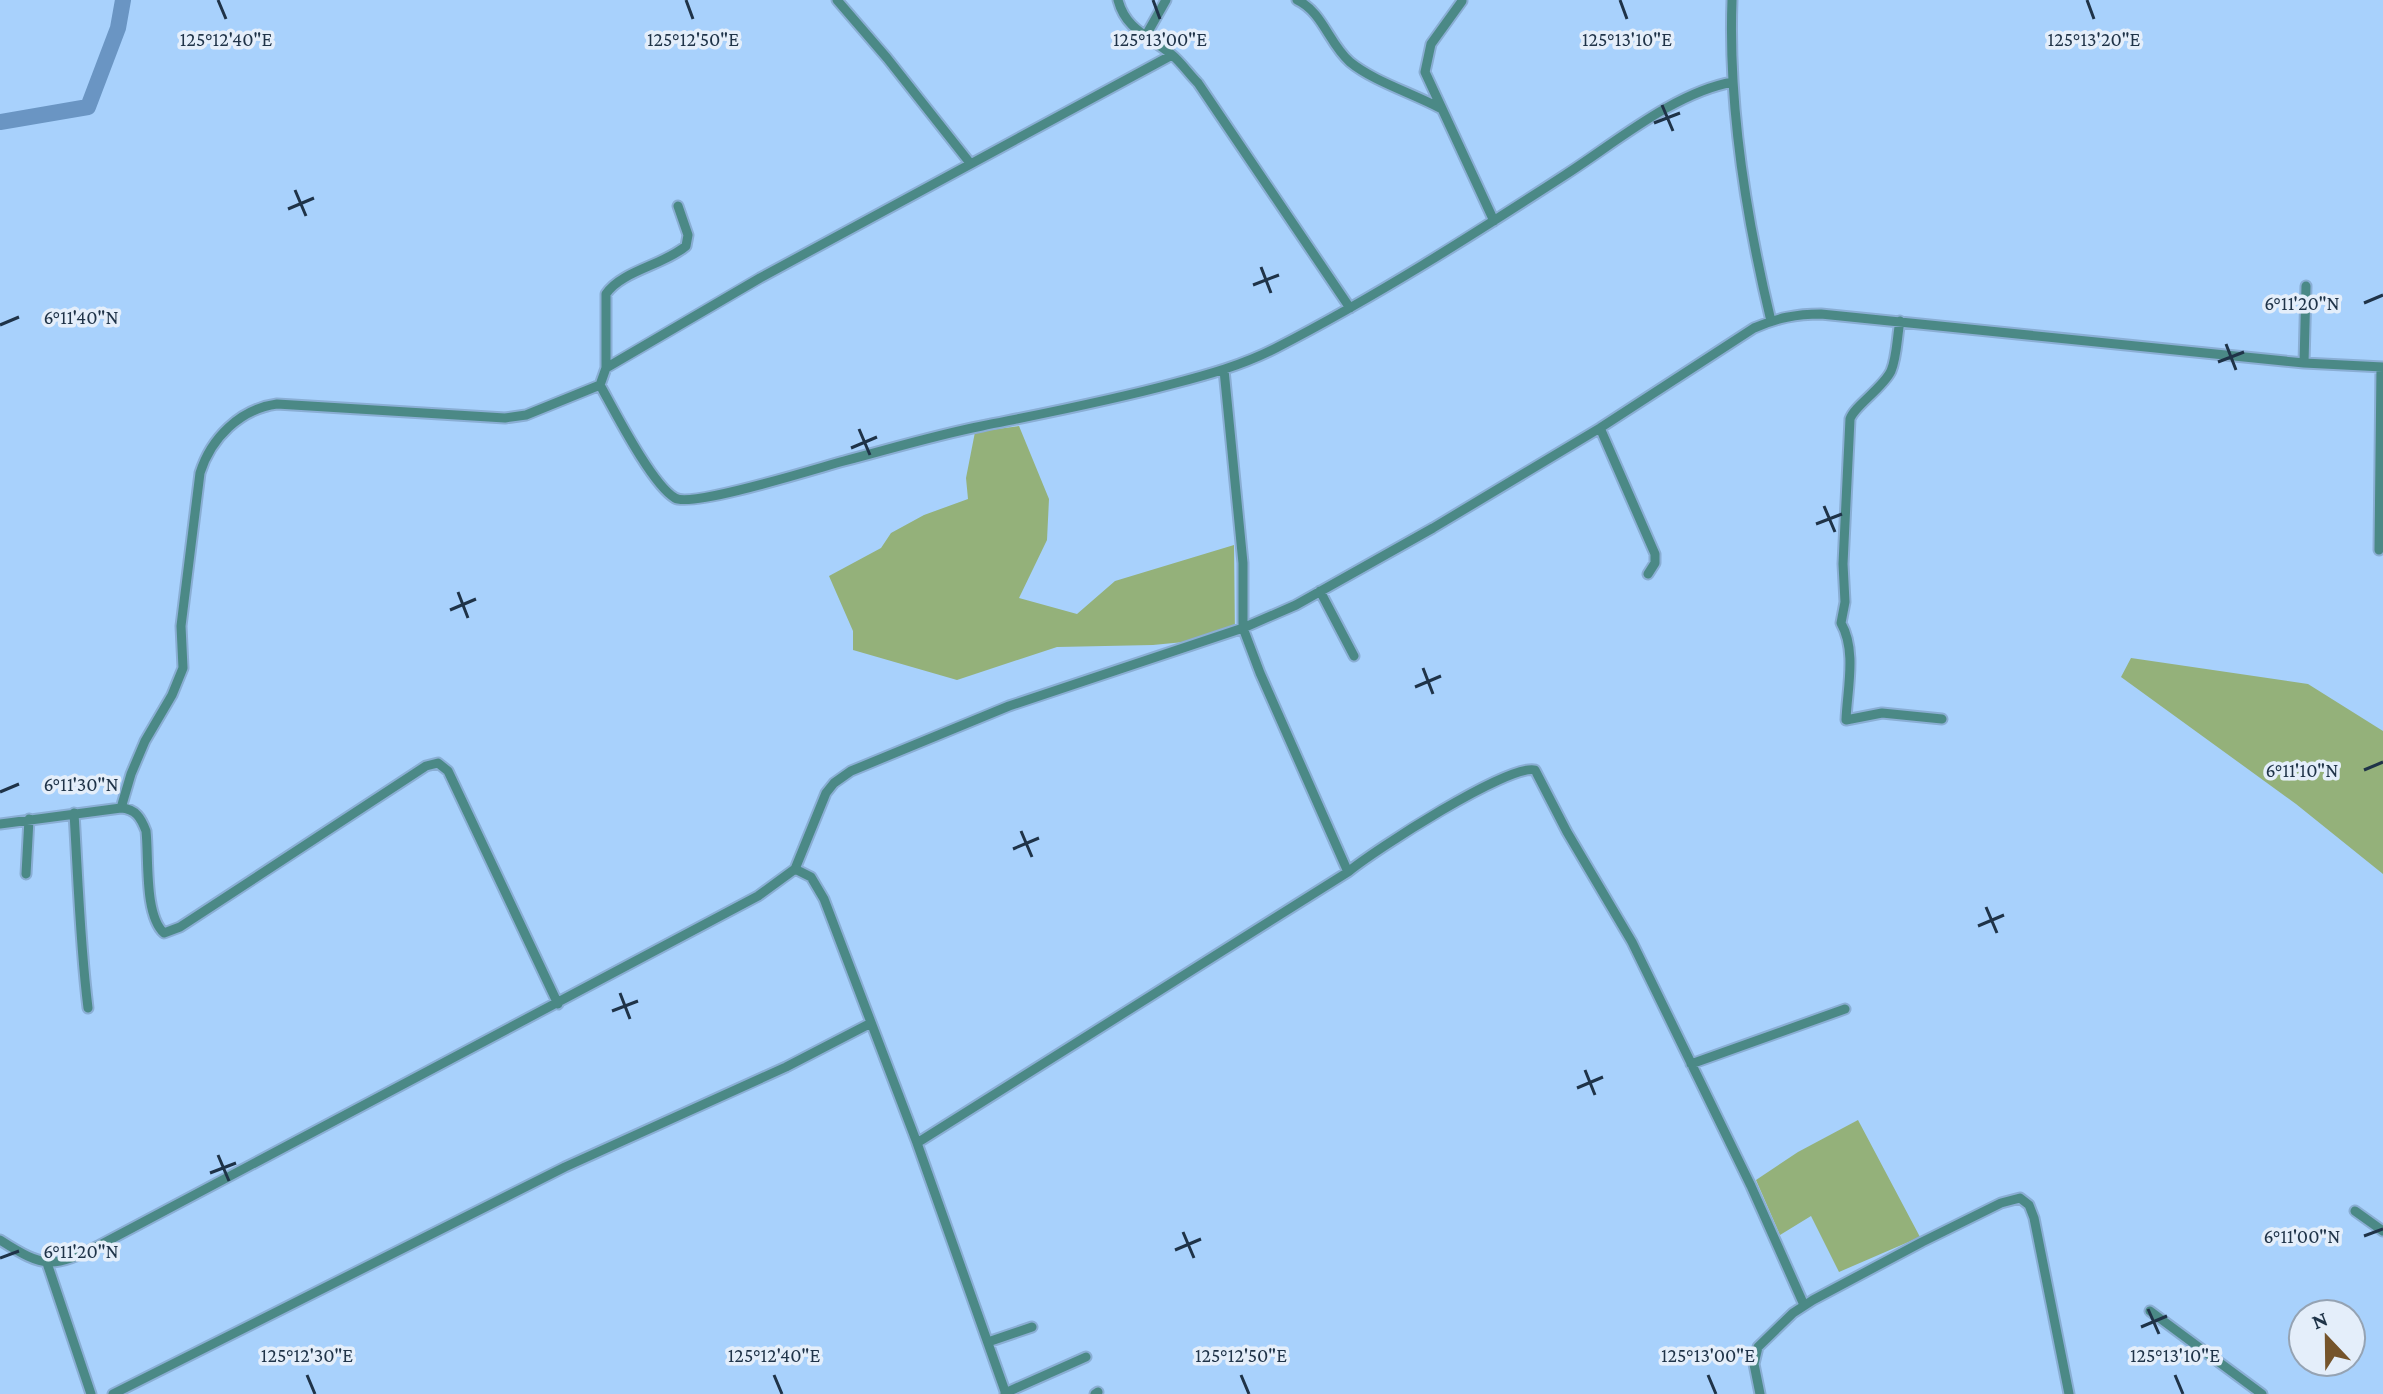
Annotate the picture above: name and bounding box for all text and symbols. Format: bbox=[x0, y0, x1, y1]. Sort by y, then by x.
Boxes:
text: 125°12'40"E bbox=[180, 28, 272, 50]
text: 125°12'50"E bbox=[647, 28, 739, 50]
text: 125°13'00"E bbox=[1113, 28, 1207, 50]
text: 125°13'10"E bbox=[1582, 28, 1672, 50]
text: 125°13'20"E bbox=[2048, 28, 2141, 50]
text: 6°11'20"N bbox=[2264, 292, 2340, 314]
text: 6°11'40"N bbox=[43, 306, 119, 328]
text: 6°11'10"N bbox=[2266, 759, 2338, 781]
text: 6°11'30"N bbox=[43, 773, 119, 795]
text: 6°11'00"N bbox=[2264, 1225, 2340, 1247]
text: 6°11'20"N bbox=[43, 1240, 119, 1262]
north arrow bbox=[2287, 1298, 2367, 1378]
text: N bbox=[2308, 1306, 2331, 1334]
text: 125°12'30"E bbox=[261, 1344, 353, 1366]
text: 125°12'40"E bbox=[728, 1344, 820, 1366]
text: 125°12'50"E bbox=[1195, 1344, 1287, 1366]
text: 125°13'00"E bbox=[1661, 1344, 1755, 1366]
text: 125°13'10"E bbox=[2130, 1344, 2220, 1366]

